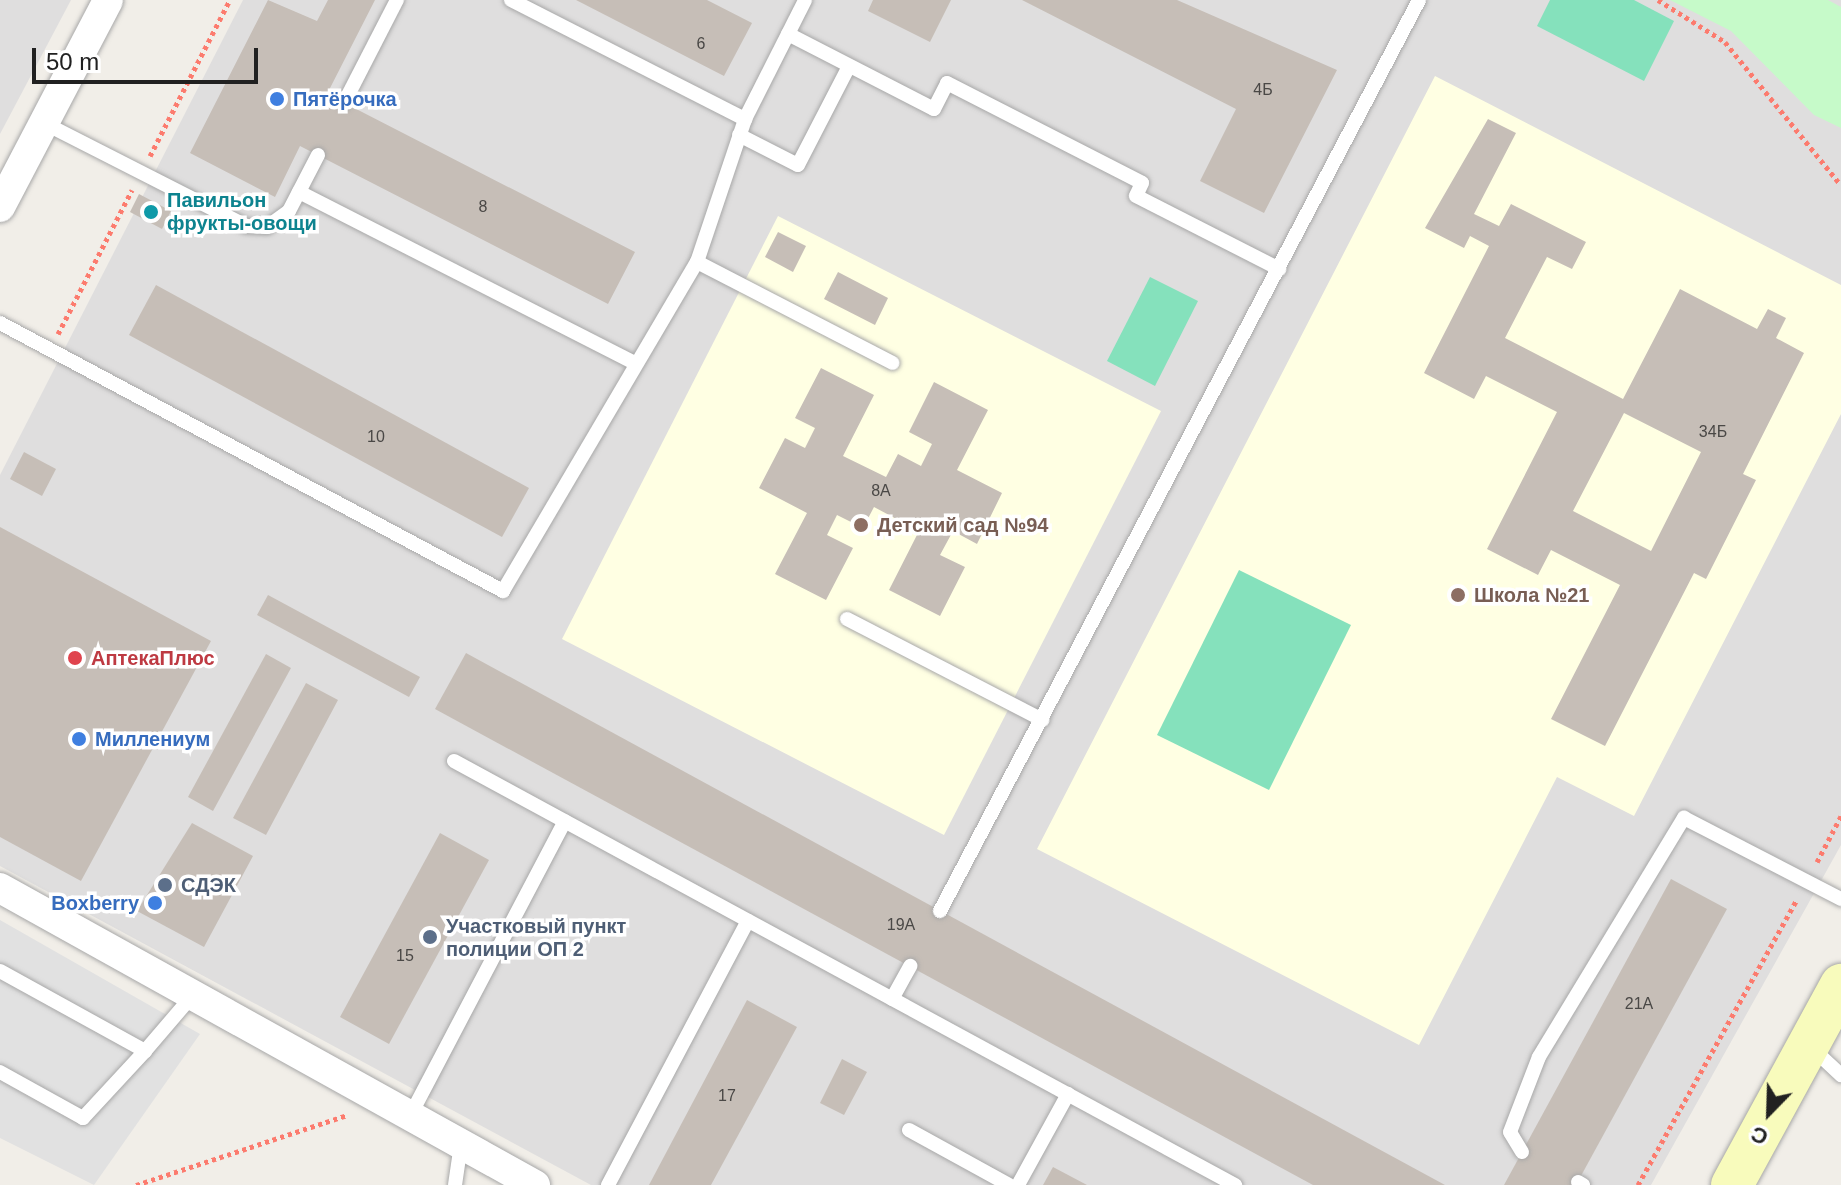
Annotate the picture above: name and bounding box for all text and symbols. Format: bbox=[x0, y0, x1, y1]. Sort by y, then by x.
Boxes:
scale bar bbox=[36, 32, 262, 82]
house number: 6 bbox=[697, 34, 705, 54]
text: 50 m bbox=[46, 48, 99, 75]
house number: 4Б bbox=[1253, 80, 1273, 100]
place label: Пятёрочка bbox=[293, 87, 397, 111]
marker: Пятёрочка bbox=[268, 90, 286, 108]
place label: Павильон фрукты-овощи bbox=[167, 188, 317, 235]
house number: 8 bbox=[479, 197, 487, 217]
marker: Павильон фрукты-овощи bbox=[142, 203, 160, 221]
house number: 34Б bbox=[1699, 422, 1727, 442]
house number: 10 bbox=[367, 427, 385, 447]
house number: 8А bbox=[871, 481, 891, 501]
place label: Детский сад №94 bbox=[877, 513, 1048, 537]
marker: Детский сад №94 bbox=[852, 516, 870, 534]
place label: Школа №21 bbox=[1474, 583, 1589, 607]
marker: Школа №21 bbox=[1449, 586, 1467, 604]
place label: АптекаПлюс bbox=[91, 646, 215, 670]
marker: АптекаПлюс bbox=[66, 649, 84, 667]
place label: Миллениум bbox=[95, 727, 210, 751]
marker: Миллениум bbox=[70, 730, 88, 748]
place label: СДЭК bbox=[181, 873, 236, 897]
marker: СДЭК bbox=[156, 876, 174, 894]
place label: Boxberry bbox=[51, 891, 139, 915]
marker: Boxberry bbox=[146, 894, 164, 912]
place label: Участковый пункт полиции ОП 2 bbox=[446, 914, 626, 961]
house number: 19А bbox=[887, 915, 915, 935]
marker: Участковый пункт полиции ОП 2 bbox=[421, 928, 439, 946]
house number: 15 bbox=[396, 946, 414, 966]
house number: 21А bbox=[1625, 994, 1653, 1014]
north arrow bbox=[1729, 1073, 1809, 1153]
house number: 17 bbox=[718, 1086, 736, 1106]
text: С bbox=[1747, 1121, 1772, 1150]

